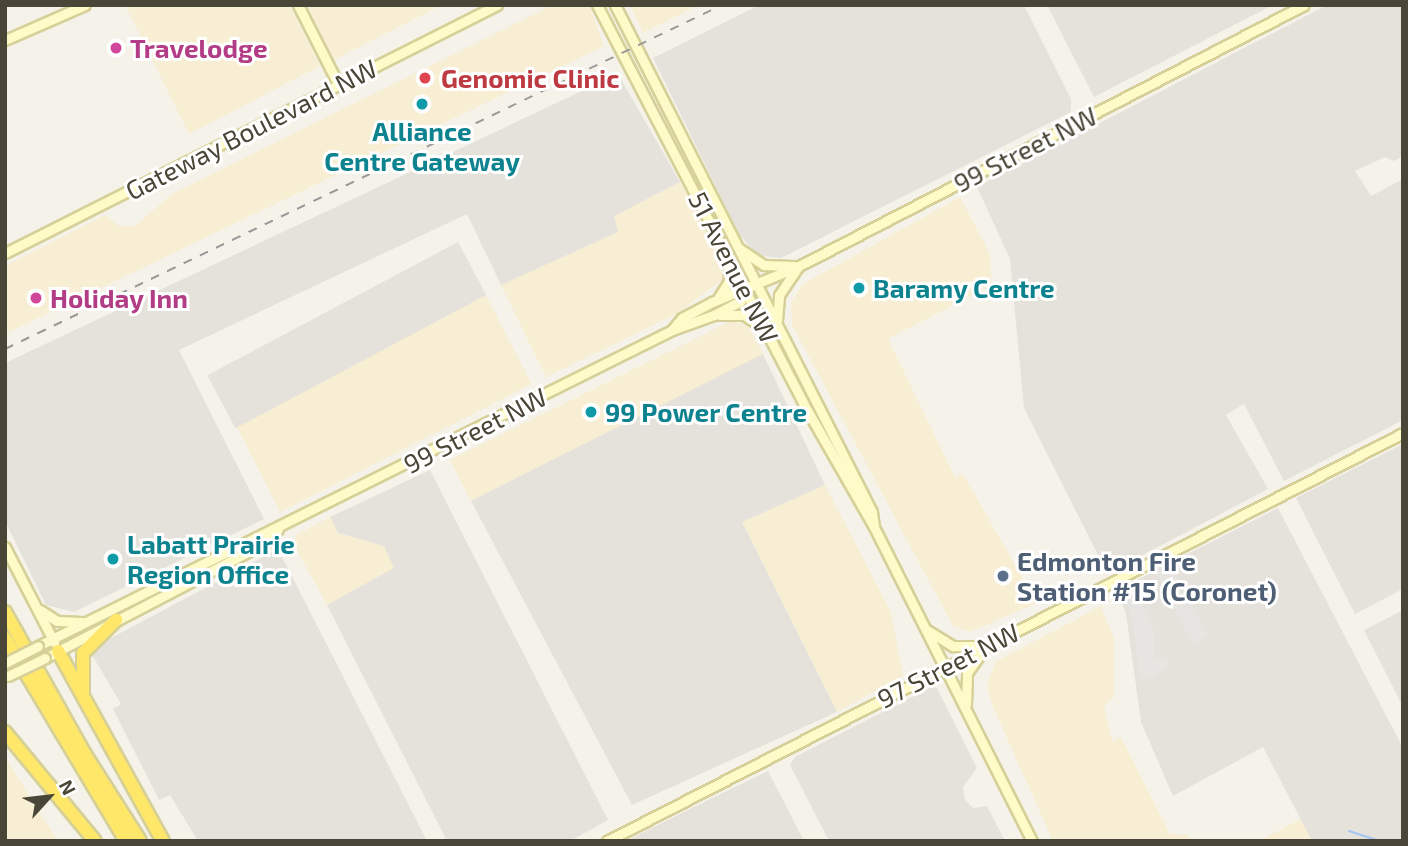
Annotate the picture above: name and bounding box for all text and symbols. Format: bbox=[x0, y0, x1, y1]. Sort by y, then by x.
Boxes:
place label: Travelodge bbox=[130, 32, 268, 64]
marker: Travelodge bbox=[108, 40, 124, 56]
street label: Gateway Boulevard NW bbox=[120, 52, 382, 206]
place label: Genomic Clinic bbox=[441, 62, 619, 94]
marker: Genomic Clinic bbox=[415, 68, 435, 88]
marker: Alliance Centre Gateway bbox=[414, 96, 430, 112]
street label: 99 Street NW bbox=[948, 100, 1102, 198]
place label: Alliance Centre Gateway bbox=[324, 115, 520, 176]
street label: 51 Avenue NW bbox=[682, 186, 786, 348]
place label: Baramy Centre bbox=[873, 272, 1055, 304]
marker: Baramy Centre bbox=[851, 280, 867, 296]
place label: Holiday Inn bbox=[50, 282, 188, 314]
marker: Holiday Inn bbox=[28, 290, 44, 306]
street label: 99 Street NW bbox=[398, 381, 552, 479]
place label: 99 Power Centre bbox=[605, 396, 808, 428]
marker: 99 Power Centre bbox=[583, 404, 599, 420]
place label: Labatt Prairie Region Office bbox=[127, 528, 295, 590]
place label: Edmonton Fire Station #15 (Coronet) bbox=[1017, 545, 1277, 606]
marker: Labatt Prairie Region Office bbox=[105, 551, 121, 567]
marker: Edmonton Fire Station #15 (Coronet) bbox=[995, 568, 1011, 584]
street label: 97 Street NW bbox=[872, 616, 1024, 714]
north arrow bbox=[14, 762, 84, 832]
text: N bbox=[55, 776, 82, 799]

